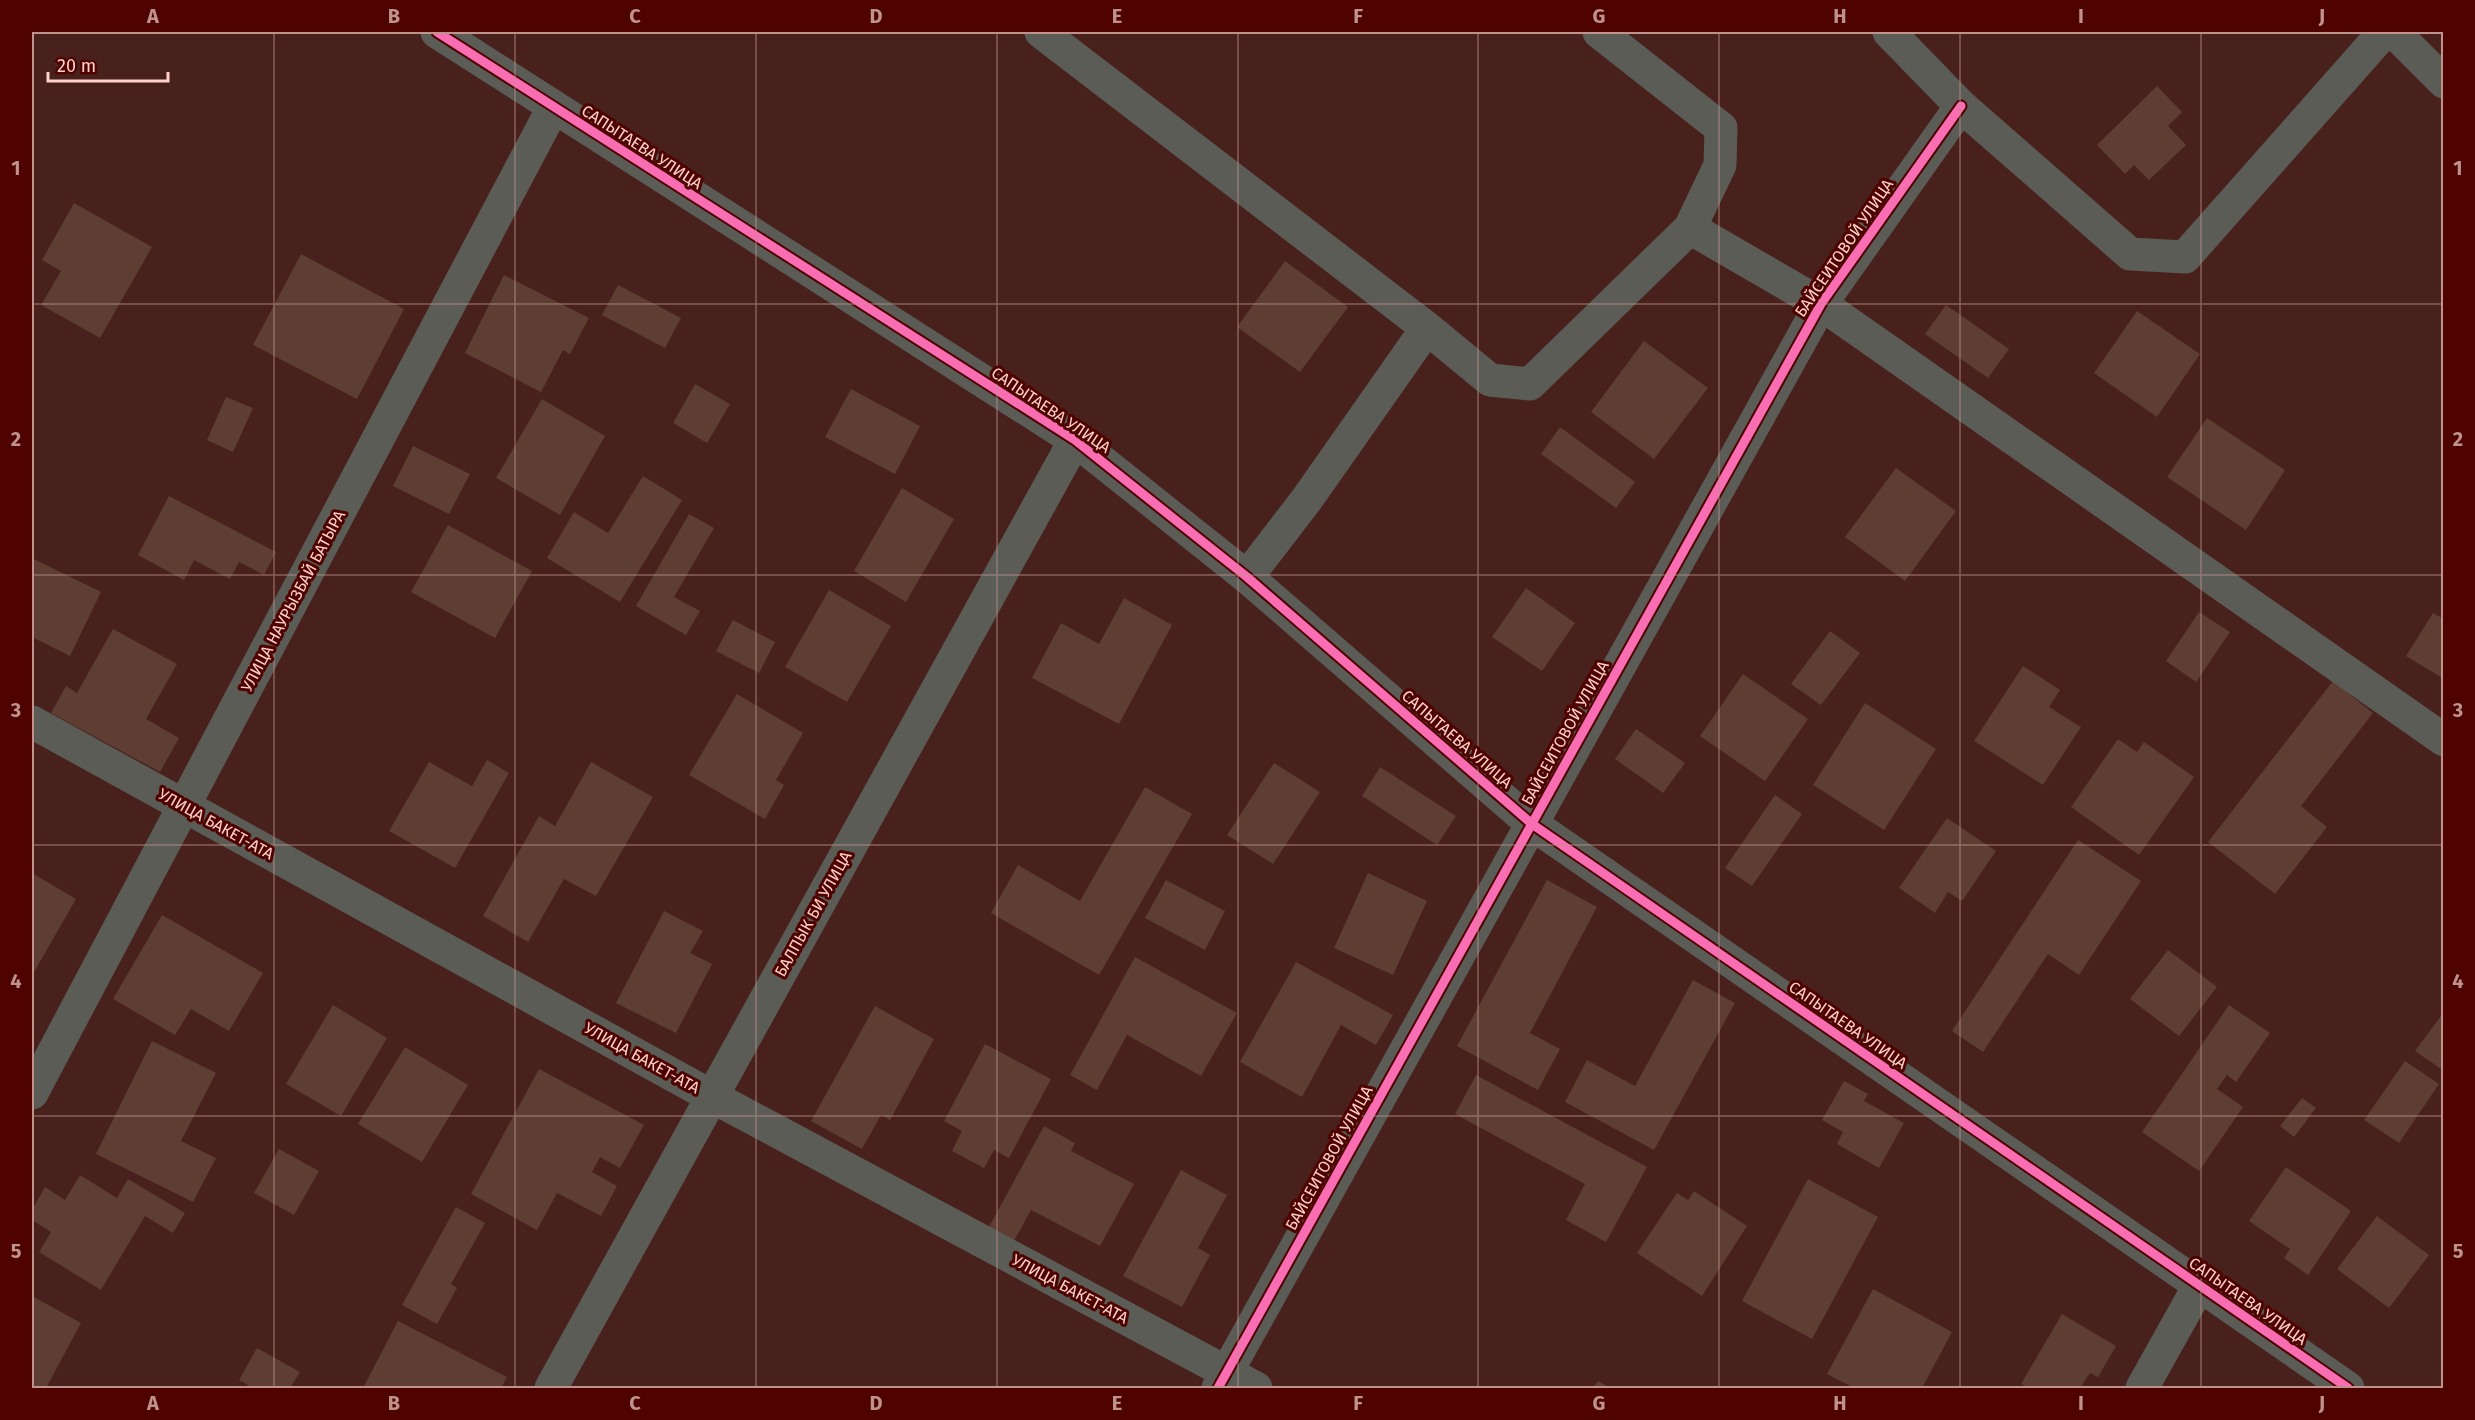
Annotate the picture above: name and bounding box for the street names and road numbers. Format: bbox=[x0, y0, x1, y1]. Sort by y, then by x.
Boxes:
street label: САПЫТАЕВА УЛИЦА bbox=[578, 101, 707, 194]
street label: БАЙСЕИТОВОЙ УЛИЦА bbox=[1791, 175, 1898, 320]
street label: САПЫТАЕВА УЛИЦА bbox=[988, 363, 1115, 457]
street label: УЛИЦА НАУРЫЗБАЙ БАТЫРА bbox=[237, 506, 349, 695]
street label: БАЙСЕИТОВОЙ УЛИЦА bbox=[1517, 657, 1613, 808]
street label: САПЫТАЕВА УЛИЦА bbox=[1398, 686, 1517, 793]
street label: УЛИЦА БАКЕТ-АТА bbox=[155, 784, 278, 864]
street label: БАЛПЫК БИ УЛИЦА bbox=[771, 847, 856, 980]
street label: САПЫТАЕВА УЛИЦА bbox=[1785, 977, 1911, 1073]
street label: УЛИЦА БАКЕТ-АТА bbox=[581, 1018, 704, 1098]
street label: БАЙСЕИТОВОЙ УЛИЦА bbox=[1281, 1082, 1377, 1233]
street label: УЛИЦА БАКЕТ-АТА bbox=[1009, 1250, 1132, 1328]
street label: САПЫТАЕВА УЛИЦА bbox=[2185, 1253, 2311, 1349]

